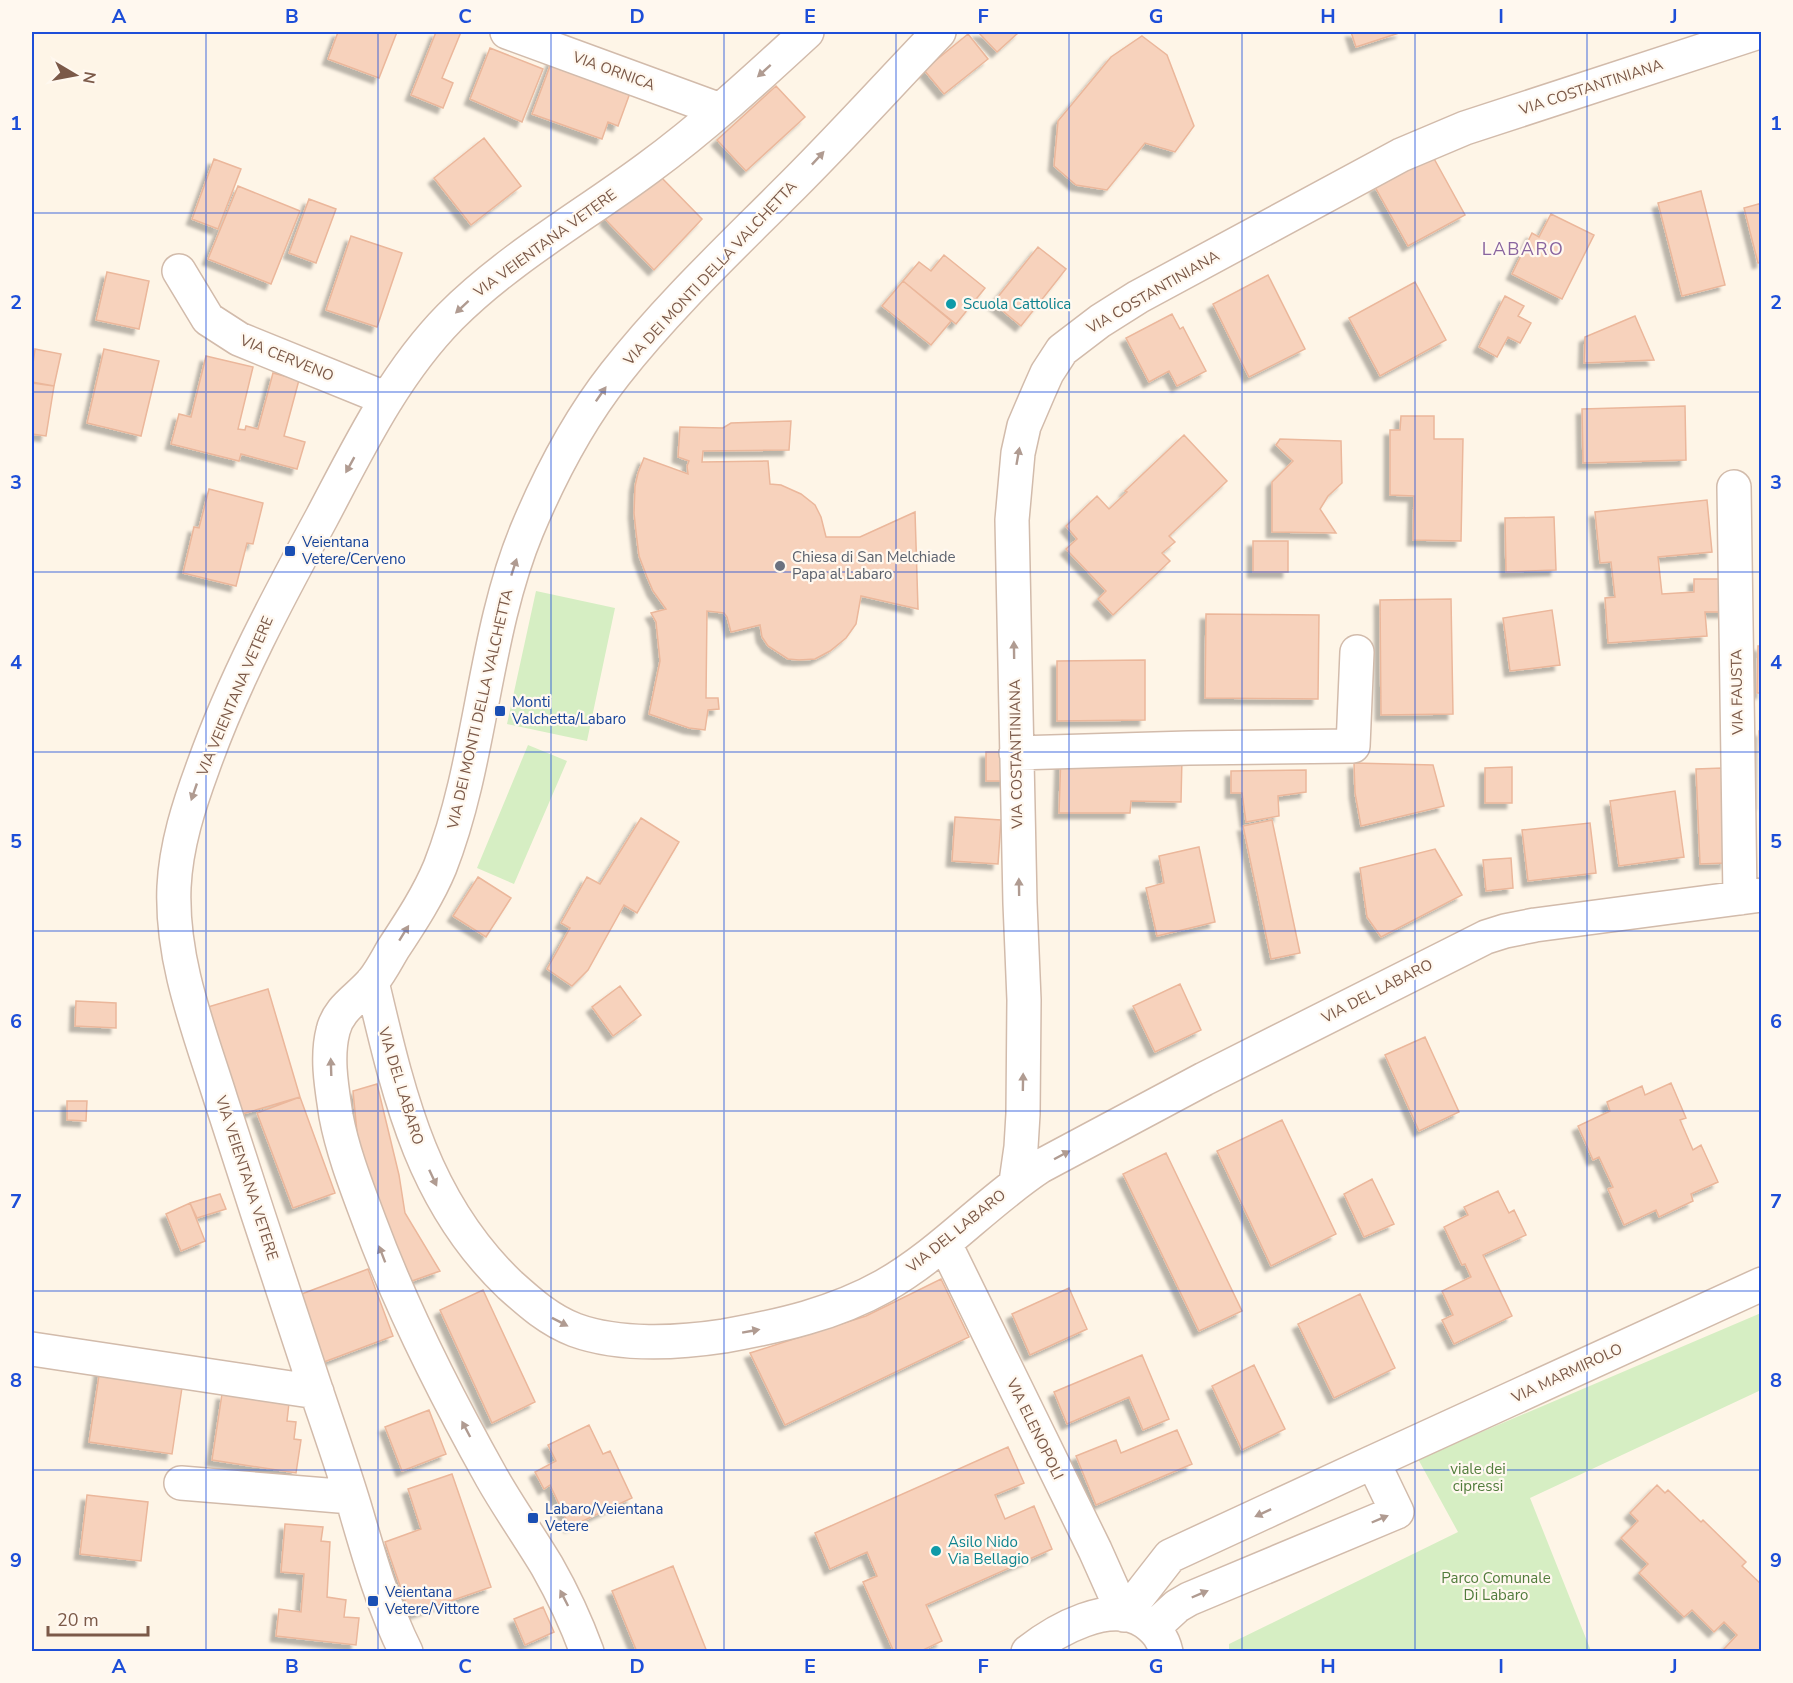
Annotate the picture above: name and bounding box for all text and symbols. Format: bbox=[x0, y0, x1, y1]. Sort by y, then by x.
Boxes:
text: A bbox=[112, 3, 127, 30]
text: B bbox=[285, 3, 299, 30]
text: C bbox=[458, 3, 472, 30]
text: D bbox=[629, 3, 645, 30]
text: E bbox=[804, 3, 816, 30]
text: F bbox=[977, 3, 989, 30]
text: G bbox=[1149, 3, 1163, 30]
text: H bbox=[1320, 3, 1336, 30]
text: I bbox=[1498, 3, 1504, 30]
text: J bbox=[1669, 3, 1678, 30]
north arrow bbox=[45, 45, 105, 105]
street label: VIA ORNICA bbox=[569, 47, 658, 95]
street label: VIA COSTANTINIANA bbox=[1516, 54, 1665, 120]
one-way arrow bbox=[757, 64, 772, 77]
text: N bbox=[77, 70, 101, 85]
text: 1 bbox=[10, 110, 22, 137]
text: 1 bbox=[1770, 110, 1782, 137]
one-way arrow bbox=[811, 151, 824, 166]
street label: VIA DEI MONTI DELLA VALCHETTA bbox=[618, 176, 801, 370]
street label: VIA VEIENTANA VETERE bbox=[469, 184, 620, 302]
district label: LABARO bbox=[1482, 237, 1564, 261]
street label: VIA COSTANTINIANA bbox=[1082, 246, 1223, 339]
text: 2 bbox=[10, 289, 22, 316]
text: 2 bbox=[1770, 289, 1782, 316]
place label: Scuola Cattolica bbox=[963, 294, 1071, 314]
marker: Scuola Cattolica bbox=[944, 297, 958, 311]
one-way arrow bbox=[454, 300, 469, 314]
street label: VIA CERVENO bbox=[236, 330, 337, 386]
one-way arrow bbox=[595, 386, 607, 402]
one-way arrow bbox=[1014, 446, 1023, 465]
one-way arrow bbox=[345, 457, 355, 474]
text: 3 bbox=[10, 469, 22, 496]
text: 3 bbox=[1770, 469, 1782, 496]
place label: Veientana Vetere/Cerveno bbox=[301, 532, 406, 569]
marker: Veientana Vetere/Cerveno bbox=[283, 544, 297, 558]
place label: Chiesa di San Melchiade Papa al Labaro bbox=[792, 547, 956, 584]
one-way arrow bbox=[510, 558, 519, 576]
marker: Chiesa di San Melchiade Papa al Labaro bbox=[773, 559, 787, 573]
street label: VIA DEI MONTI DELLA VALCHETTA bbox=[442, 587, 517, 832]
street label: VIA VEIENTANA VETERE bbox=[192, 613, 278, 780]
one-way arrow bbox=[1009, 641, 1019, 660]
text: 4 bbox=[10, 649, 22, 676]
street label: VIA FAUSTA bbox=[1726, 649, 1748, 736]
text: 4 bbox=[1770, 649, 1782, 676]
street label: VIA COSTANTINIANA bbox=[1005, 679, 1027, 830]
place label: Monti Valchetta/Labaro bbox=[511, 692, 626, 729]
marker: Monti Valchetta/Labaro bbox=[493, 704, 507, 718]
one-way arrow bbox=[189, 783, 198, 801]
text: 5 bbox=[10, 828, 22, 855]
text: 5 bbox=[1770, 828, 1782, 855]
one-way arrow bbox=[1014, 878, 1024, 897]
one-way arrow bbox=[398, 925, 409, 941]
street label: VIA DEL LABARO bbox=[1317, 954, 1436, 1028]
text: 6 bbox=[10, 1008, 22, 1035]
text: 6 bbox=[1770, 1008, 1782, 1035]
street label: VIA DEL LABARO bbox=[373, 1024, 428, 1147]
one-way arrow bbox=[326, 1057, 336, 1076]
one-way arrow bbox=[1018, 1073, 1028, 1092]
street label: VIA VEIENTANA VETERE bbox=[211, 1092, 283, 1263]
one-way arrow bbox=[1054, 1150, 1071, 1160]
one-way arrow bbox=[428, 1170, 437, 1187]
street label: VIA DEL LABARO bbox=[902, 1185, 1010, 1278]
text: 7 bbox=[10, 1188, 22, 1215]
text: 7 bbox=[1770, 1188, 1782, 1215]
one-way arrow bbox=[376, 1245, 386, 1263]
one-way arrow bbox=[551, 1317, 568, 1327]
one-way arrow bbox=[742, 1326, 761, 1335]
street label: VIA MARMIROLO bbox=[1507, 1339, 1626, 1408]
text: 8 bbox=[10, 1367, 22, 1394]
text: 8 bbox=[1770, 1367, 1782, 1394]
street label: VIA ELENOPOLI bbox=[1001, 1374, 1068, 1483]
one-way arrow bbox=[461, 1421, 471, 1438]
park label: viale dei cipressi bbox=[1450, 1459, 1506, 1496]
place label: Labaro/Veientana Vetere bbox=[544, 1499, 663, 1536]
one-way arrow bbox=[1255, 1508, 1272, 1517]
marker: Labaro/Veientana Vetere bbox=[526, 1511, 540, 1525]
one-way arrow bbox=[1371, 1514, 1389, 1523]
place label: Asilo Nido Via Bellagio bbox=[947, 1532, 1029, 1569]
marker: Asilo Nido Via Bellagio bbox=[929, 1544, 943, 1558]
text: 9 bbox=[10, 1547, 22, 1574]
text: 9 bbox=[1770, 1547, 1782, 1574]
park label: Parco Comunale Di Labaro bbox=[1441, 1568, 1551, 1605]
place label: Veientana Vetere/Vittore bbox=[384, 1582, 479, 1619]
one-way arrow bbox=[559, 1589, 569, 1606]
one-way arrow bbox=[1191, 1589, 1209, 1598]
marker: Veientana Vetere/Vittore bbox=[366, 1594, 380, 1608]
scale bar bbox=[48, 1599, 148, 1637]
text: 20 m bbox=[57, 1608, 99, 1632]
text: A bbox=[112, 1653, 127, 1680]
text: B bbox=[285, 1653, 299, 1680]
text: C bbox=[458, 1653, 472, 1680]
text: D bbox=[629, 1653, 645, 1680]
text: E bbox=[804, 1653, 816, 1680]
text: F bbox=[977, 1653, 989, 1680]
text: G bbox=[1149, 1653, 1163, 1680]
text: H bbox=[1320, 1653, 1336, 1680]
text: I bbox=[1498, 1653, 1504, 1680]
text: J bbox=[1669, 1653, 1678, 1680]

